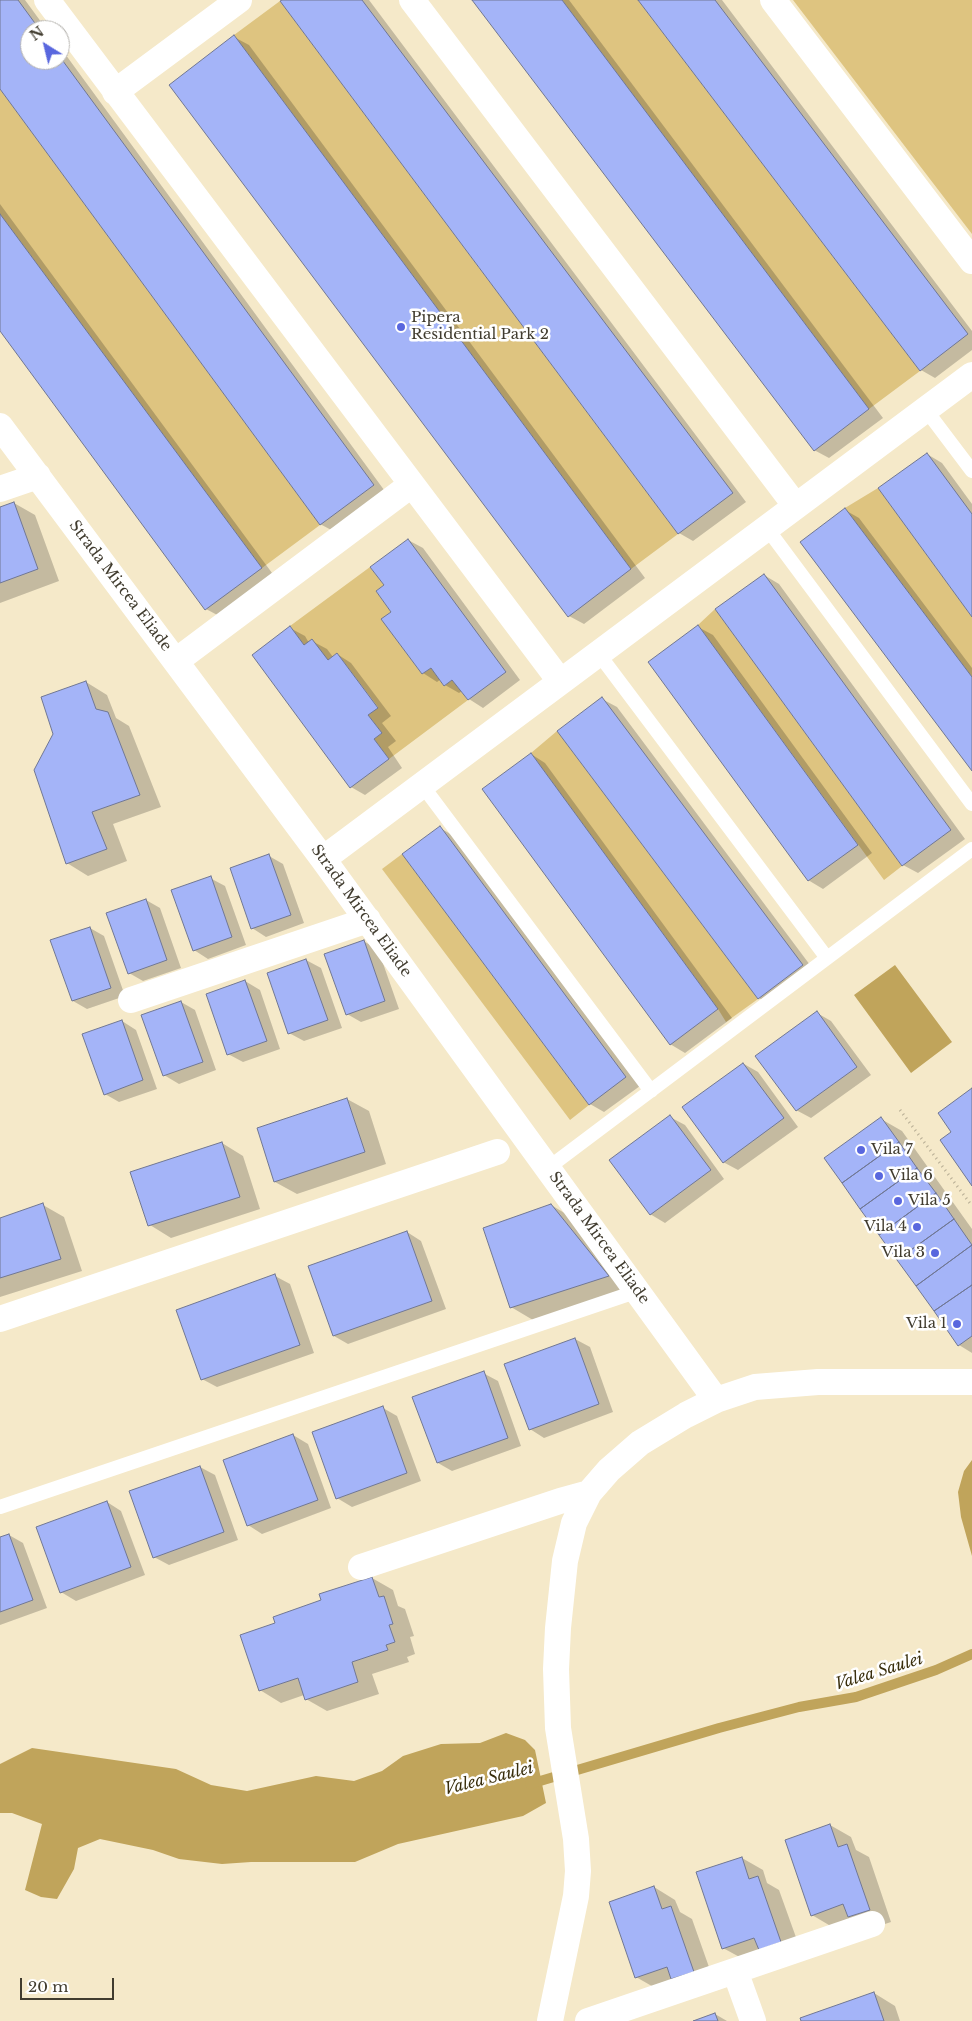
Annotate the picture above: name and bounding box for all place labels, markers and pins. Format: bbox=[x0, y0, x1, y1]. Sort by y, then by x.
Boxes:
place label: Pipera Residential Park 2 bbox=[411, 309, 549, 344]
marker: Pipera Residential Park 2 bbox=[395, 321, 407, 333]
place label: Vila 7 bbox=[871, 1141, 913, 1159]
marker: Vila 7 bbox=[855, 1144, 867, 1156]
place label: Vila 6 bbox=[889, 1167, 933, 1185]
marker: Vila 6 bbox=[873, 1170, 885, 1182]
place label: Vila 5 bbox=[908, 1192, 951, 1210]
marker: Vila 5 bbox=[892, 1195, 904, 1207]
place label: Vila 4 bbox=[864, 1218, 907, 1236]
marker: Vila 4 bbox=[911, 1221, 923, 1233]
place label: Vila 3 bbox=[882, 1244, 925, 1262]
marker: Vila 3 bbox=[929, 1247, 941, 1259]
place label: Vila 1 bbox=[906, 1315, 947, 1333]
marker: Vila 1 bbox=[951, 1318, 963, 1330]

